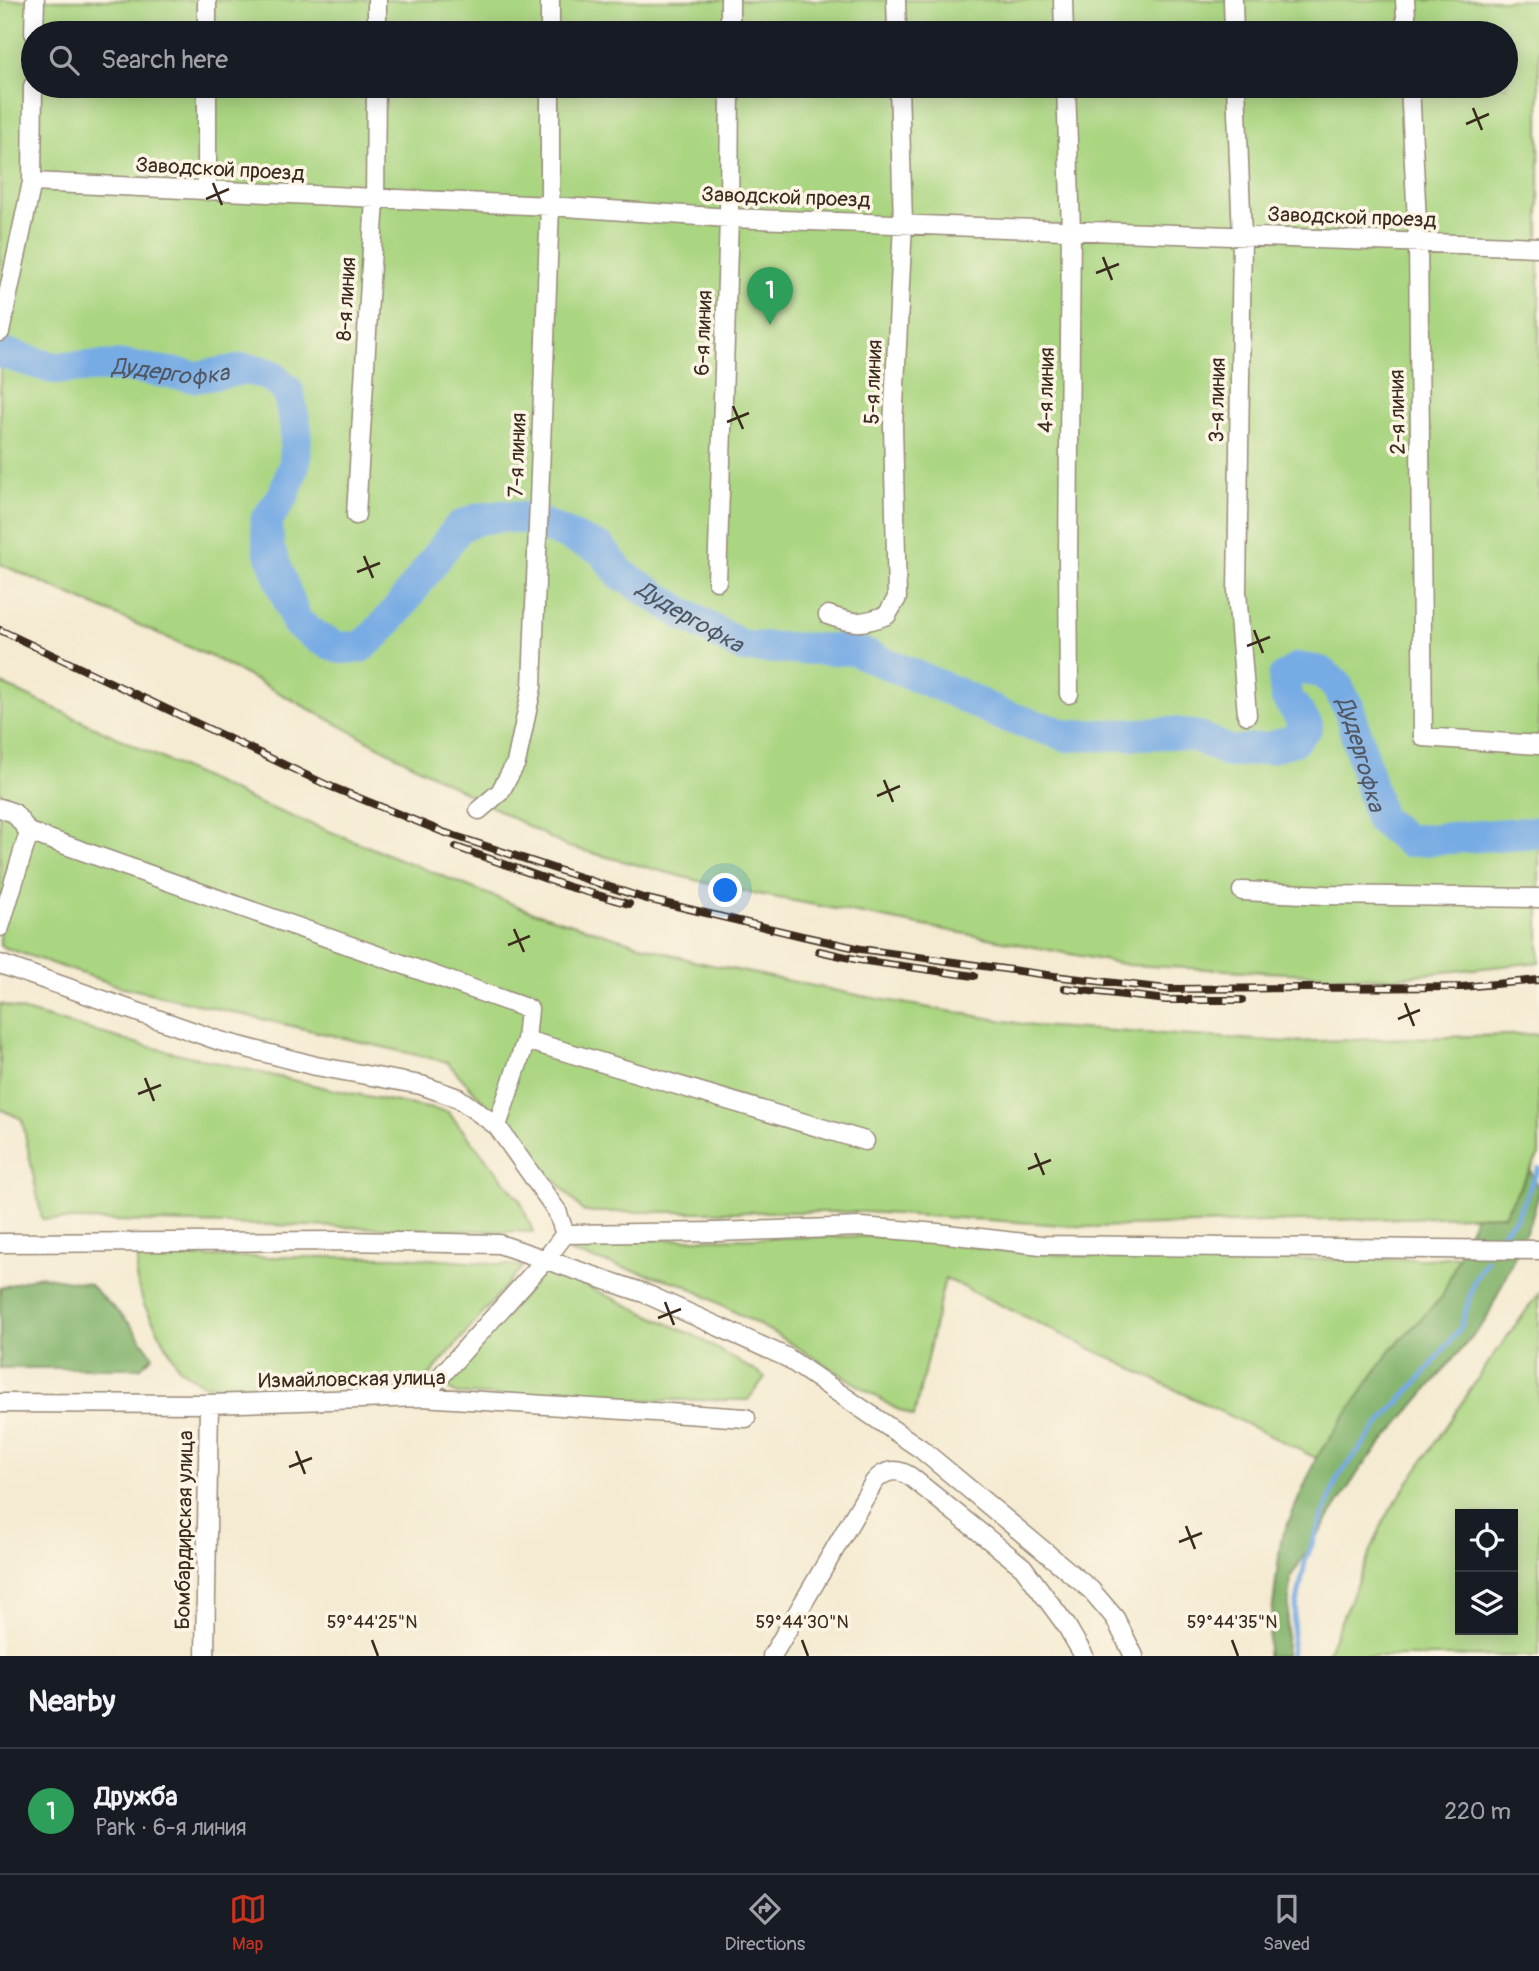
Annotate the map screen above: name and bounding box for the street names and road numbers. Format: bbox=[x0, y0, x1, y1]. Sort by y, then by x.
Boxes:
street label: Заводской проезд bbox=[135, 152, 305, 187]
street label: Заводской проезд bbox=[701, 181, 871, 214]
street label: Заводской проезд bbox=[1267, 201, 1437, 234]
street label: 8-я линия bbox=[331, 256, 362, 342]
street label: 6-я линия bbox=[689, 290, 718, 376]
street label: 5-я линия bbox=[859, 339, 888, 425]
street label: 4-я линия bbox=[1032, 347, 1061, 433]
street label: 3-я линия bbox=[1203, 357, 1232, 443]
street label: 2-я линия bbox=[1383, 369, 1412, 455]
street label: 7-я линия bbox=[503, 412, 532, 498]
street label: Измайловская улица bbox=[258, 1364, 446, 1395]
street label: Бомбардирская улица bbox=[169, 1430, 200, 1630]

